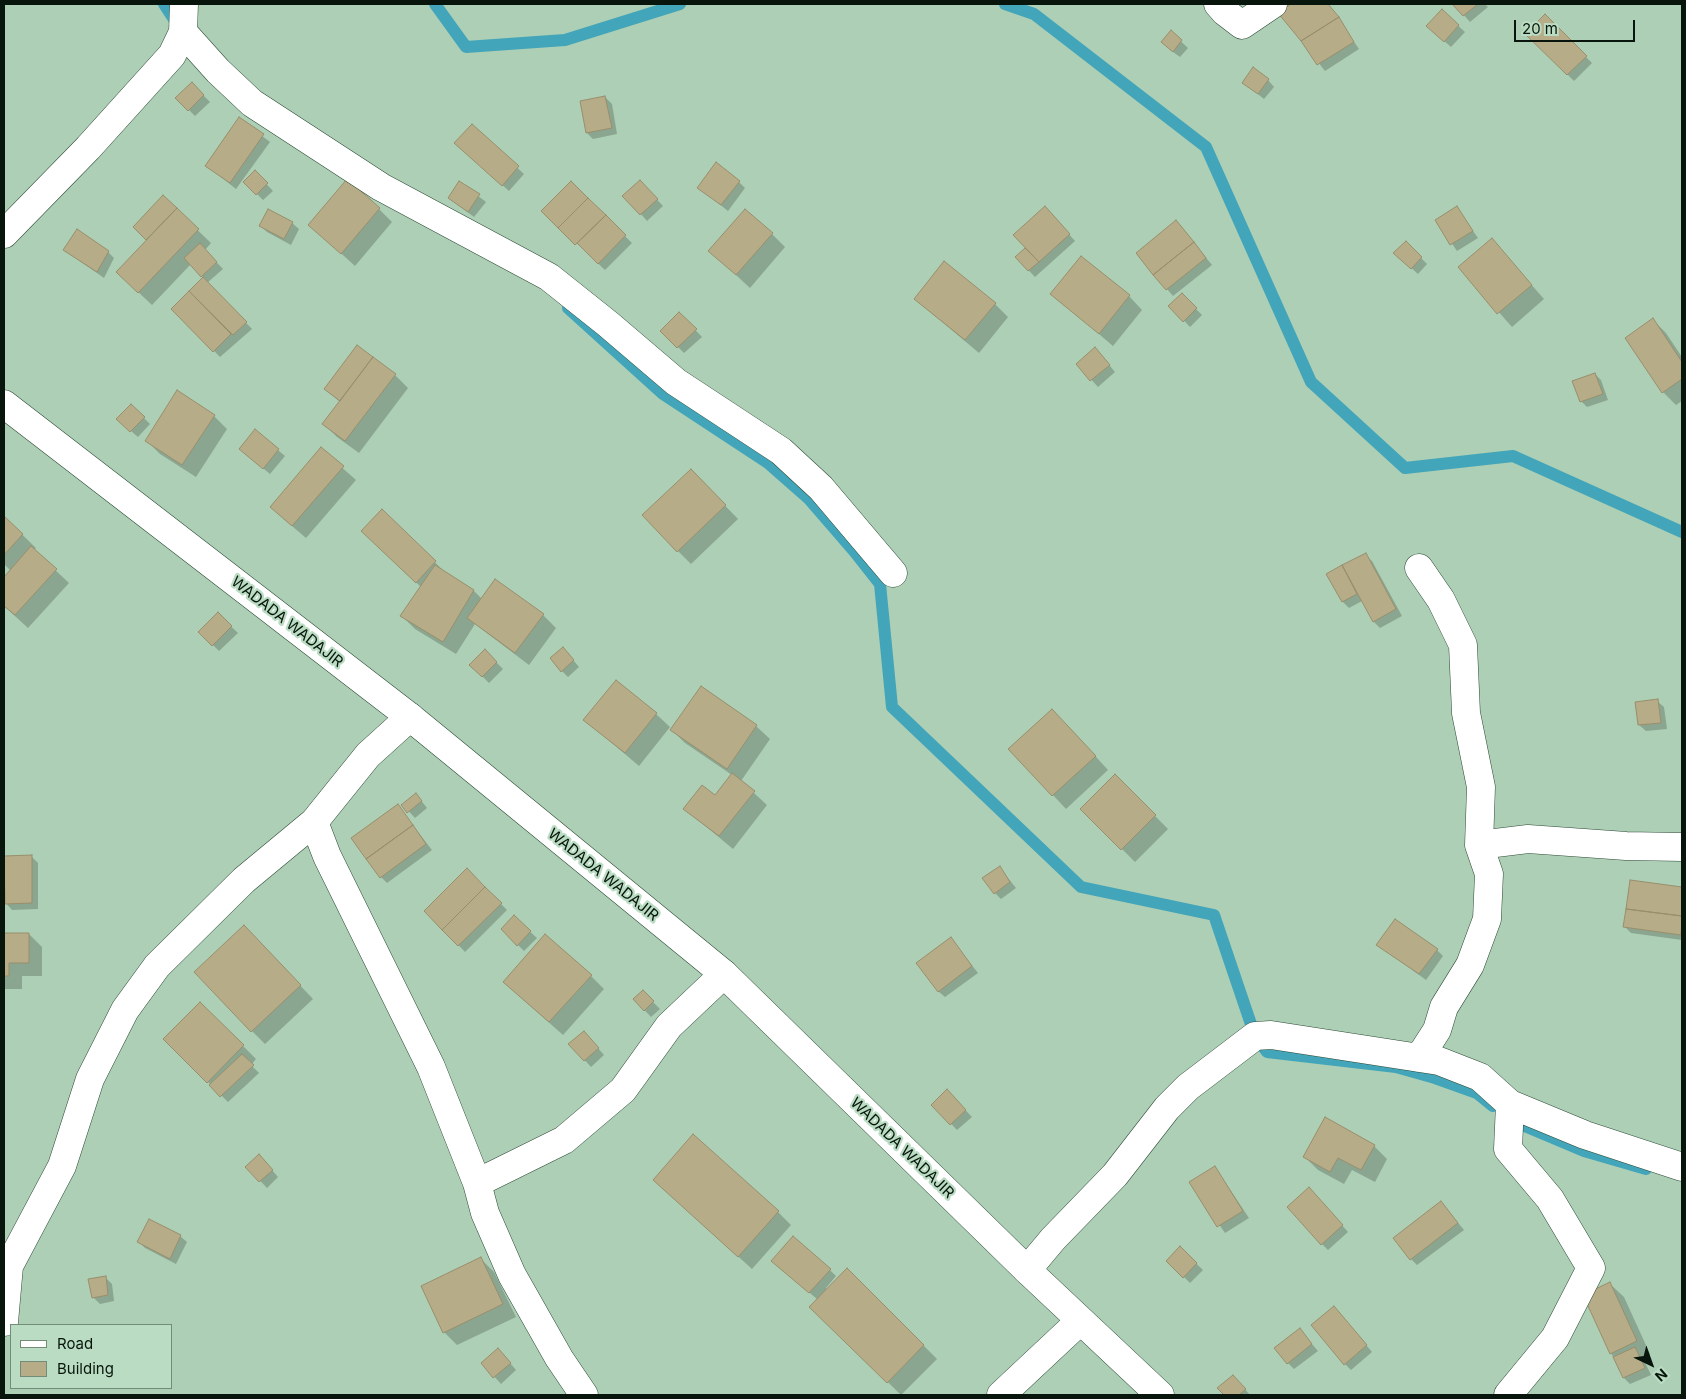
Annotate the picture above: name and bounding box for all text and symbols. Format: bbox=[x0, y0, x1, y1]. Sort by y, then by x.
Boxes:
scale bar bbox=[1516, 10, 1637, 42]
text: 20 m bbox=[1522, 19, 1558, 38]
street label: WADADA WADAJIR bbox=[227, 573, 347, 671]
street label: WADADA WADAJIR bbox=[544, 825, 662, 925]
street label: WADADA WADAJIR bbox=[846, 1094, 958, 1202]
legend bbox=[10, 1324, 172, 1389]
text: Road bbox=[57, 1334, 93, 1353]
north arrow bbox=[1626, 1339, 1676, 1389]
text: Building bbox=[57, 1359, 114, 1378]
text: N bbox=[1652, 1366, 1671, 1385]

